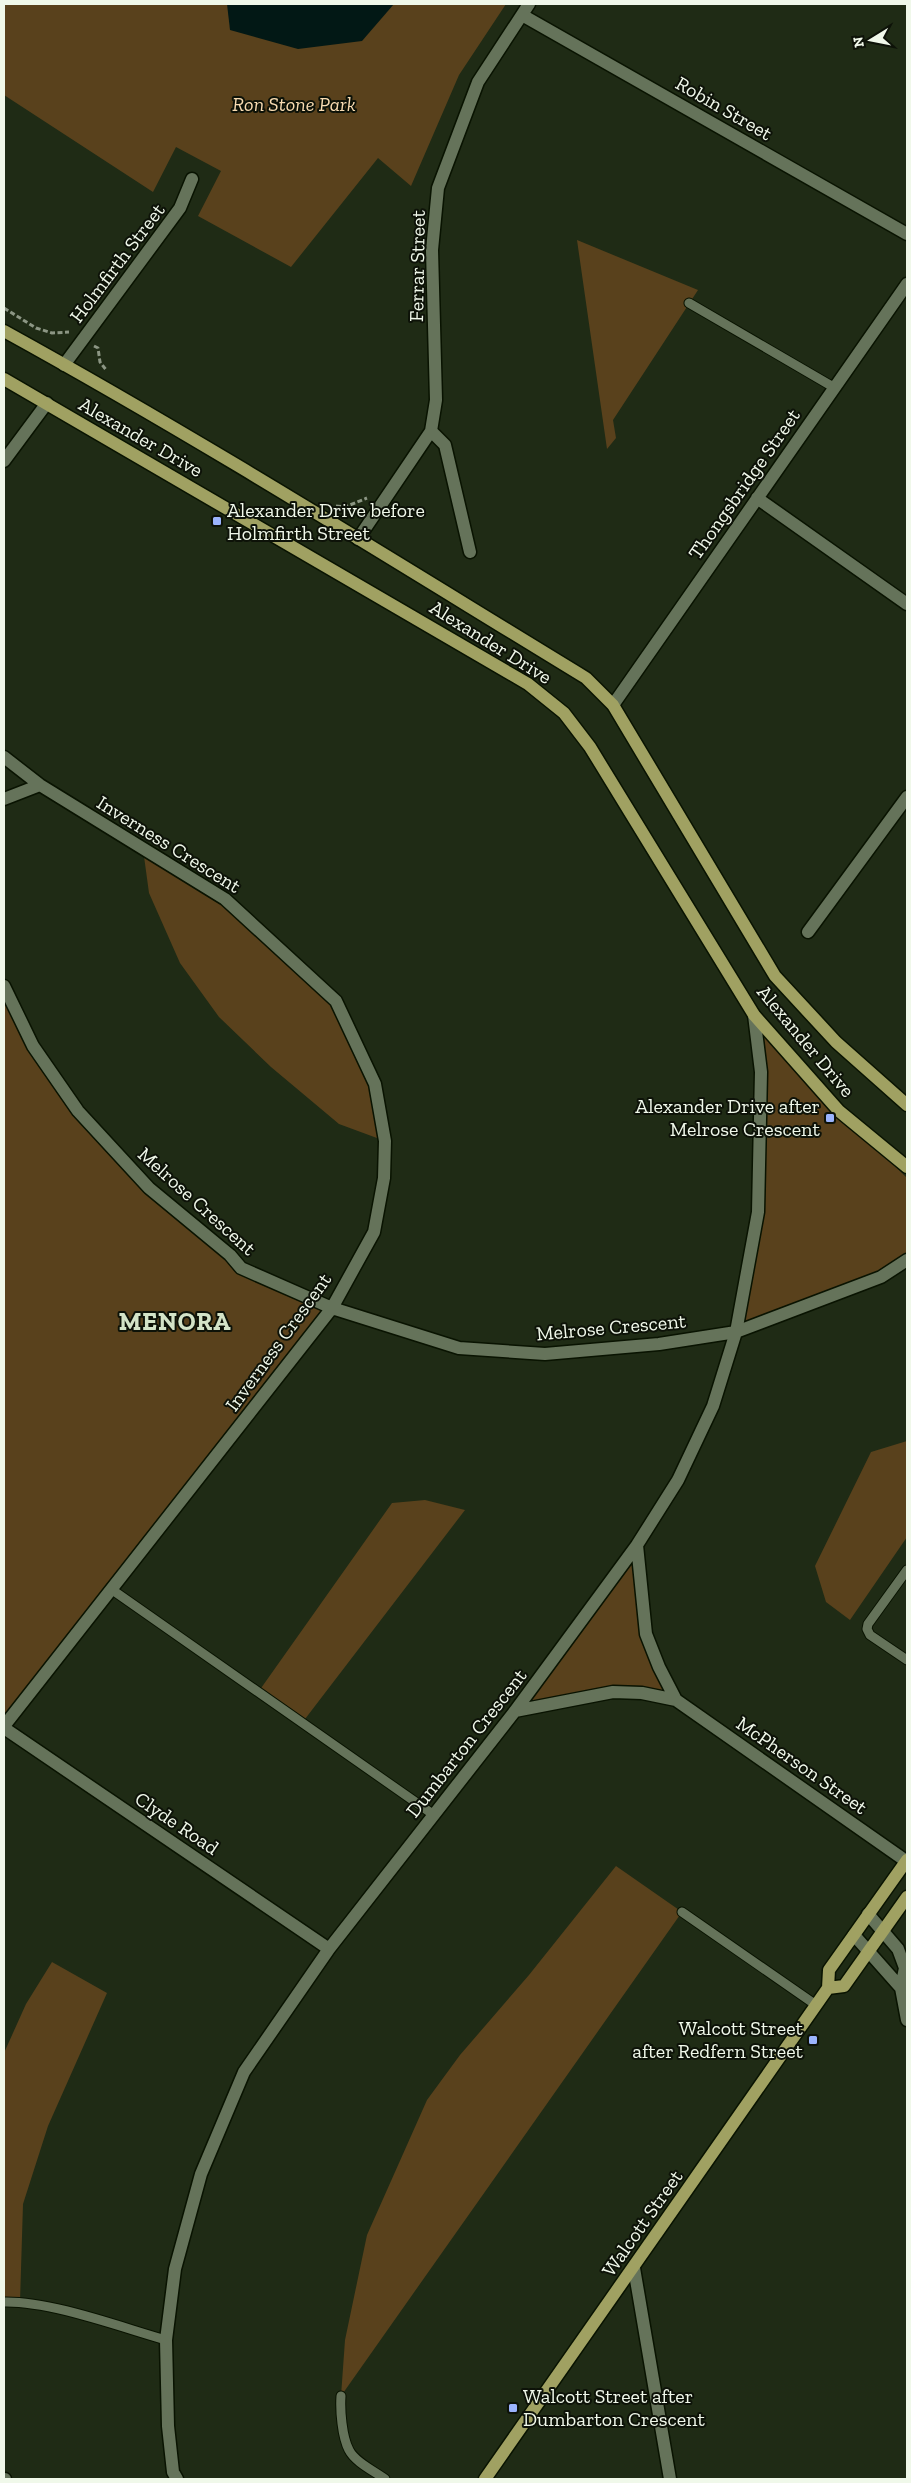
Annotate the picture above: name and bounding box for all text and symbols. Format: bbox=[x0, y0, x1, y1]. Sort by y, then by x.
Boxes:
north arrow bbox=[846, 15, 896, 65]
text: N bbox=[849, 35, 868, 49]
street label: Robin Street bbox=[672, 71, 777, 146]
park label: Ron Stone Park bbox=[232, 92, 356, 116]
street label: Holmfirth Street bbox=[64, 198, 170, 327]
street label: Ferrar Street bbox=[404, 209, 430, 322]
street label: Alexander Drive bbox=[75, 392, 207, 482]
street label: Thongsbridge Street bbox=[683, 404, 805, 564]
place label: Alexander Drive before Holmfirth Street bbox=[227, 498, 425, 545]
marker: Alexander Drive before Holmfirth Street bbox=[211, 515, 223, 527]
street label: Alexander Drive bbox=[426, 595, 556, 689]
street label: Inverness Crescent bbox=[93, 790, 246, 898]
street label: Alexander Drive bbox=[752, 980, 860, 1102]
place label: Alexander Drive after Melrose Crescent bbox=[635, 1094, 821, 1141]
marker: Alexander Drive after Melrose Crescent bbox=[824, 1112, 836, 1124]
street label: Melrose Crescent bbox=[133, 1142, 261, 1261]
street label: Inverness Crescent bbox=[220, 1268, 337, 1416]
district label: MENORA bbox=[119, 1306, 231, 1336]
street label: Melrose Crescent bbox=[535, 1308, 687, 1346]
street label: Dumbarton Crescent bbox=[401, 1663, 532, 1822]
street label: McPherson Street bbox=[732, 1711, 873, 1819]
street label: Clyde Road bbox=[131, 1786, 223, 1860]
place label: Walcott Street after Redfern Street bbox=[632, 2016, 804, 2063]
marker: Walcott Street after Redfern Street bbox=[807, 2034, 819, 2046]
street label: Walcott Street bbox=[597, 2165, 688, 2281]
place label: Walcott Street after Dumbarton Crescent bbox=[523, 2384, 706, 2431]
marker: Walcott Street after Dumbarton Crescent bbox=[507, 2402, 519, 2414]

